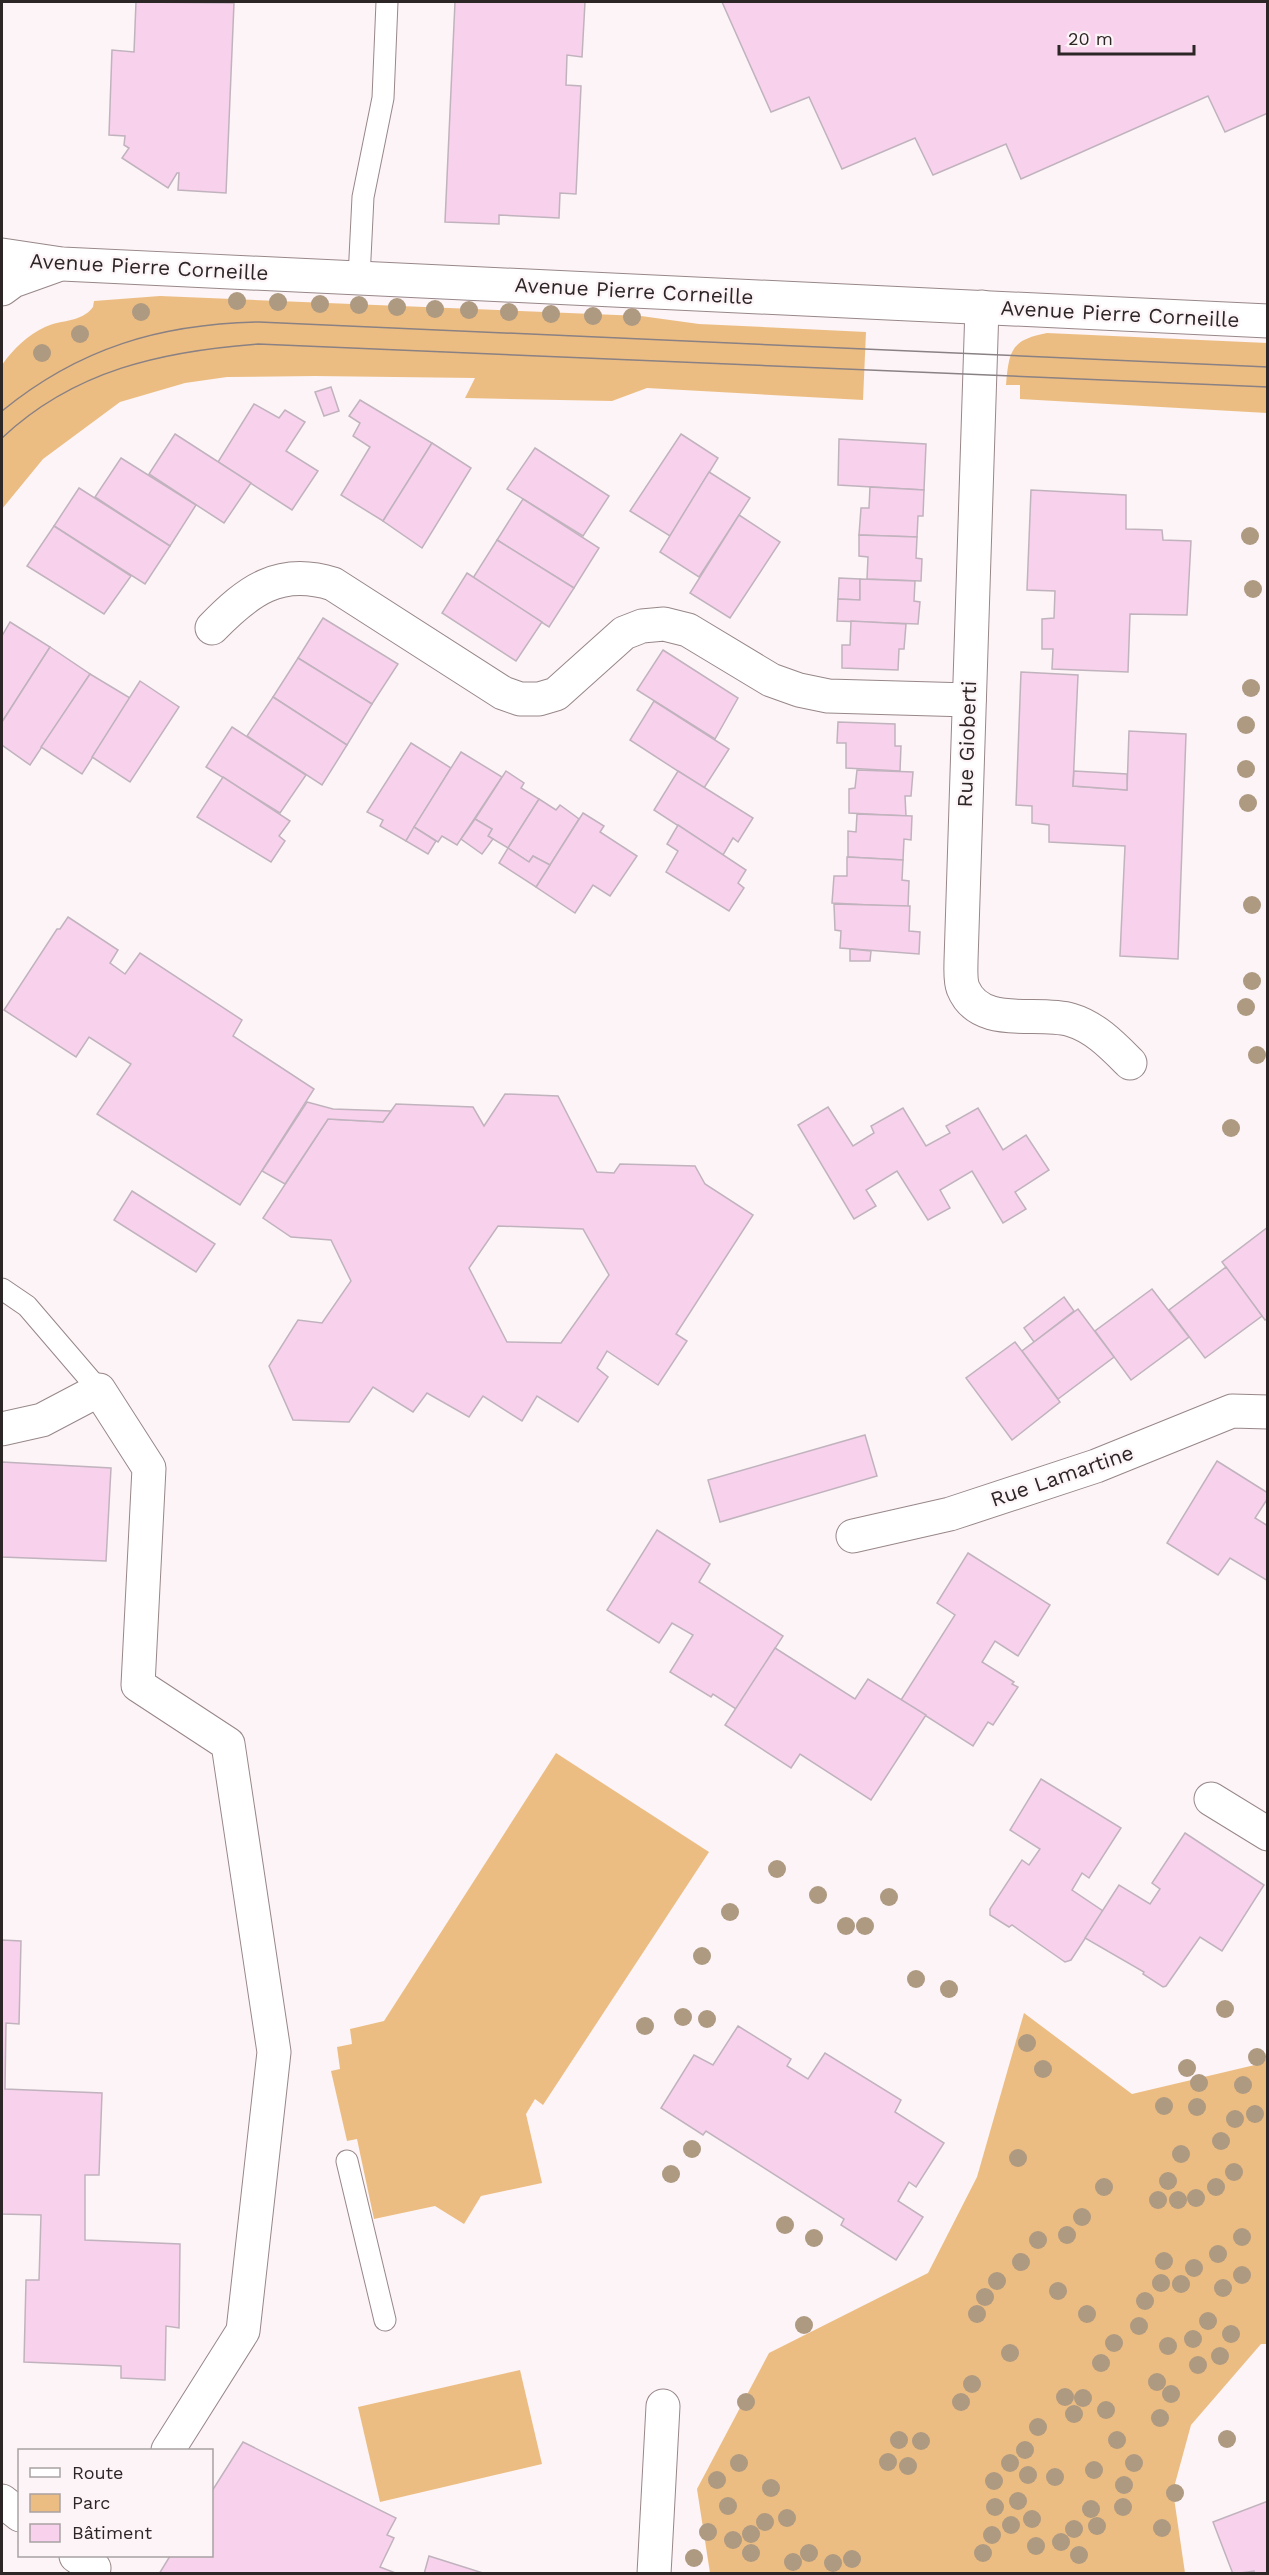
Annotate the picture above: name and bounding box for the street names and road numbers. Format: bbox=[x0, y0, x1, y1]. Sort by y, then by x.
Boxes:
street label: Avenue Pierre Corneille bbox=[29, 248, 269, 285]
street label: Avenue Pierre Corneille bbox=[514, 272, 754, 309]
street label: Avenue Pierre Corneille bbox=[1000, 295, 1240, 332]
street label: Rue Gioberti bbox=[952, 680, 981, 808]
street label: Rue Lamartine bbox=[987, 1439, 1137, 1512]

